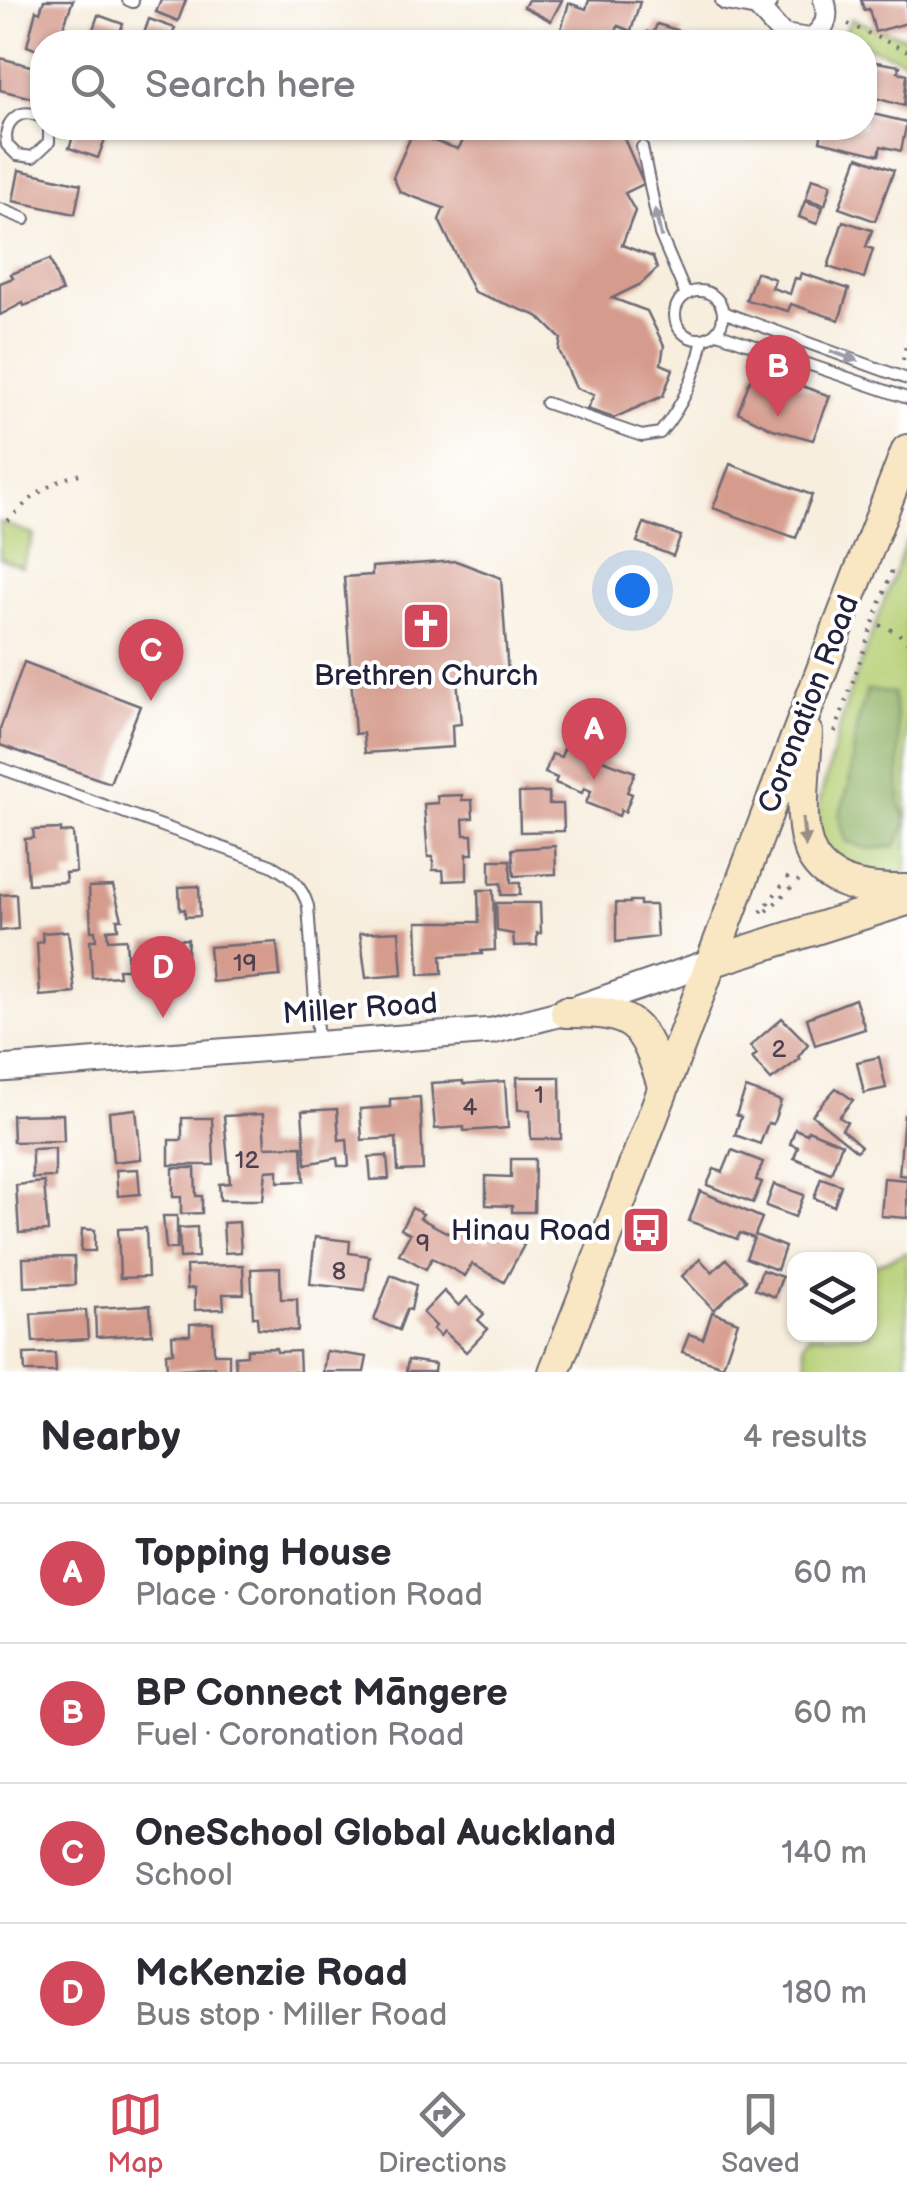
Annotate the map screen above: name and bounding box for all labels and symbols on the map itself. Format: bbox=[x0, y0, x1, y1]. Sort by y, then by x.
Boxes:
one-way arrow bbox=[650, 207, 665, 238]
pin: B bbox=[746, 334, 810, 417]
one-way arrow bbox=[830, 349, 860, 364]
your location bbox=[607, 565, 658, 616]
street label: Coronation Road bbox=[751, 590, 867, 818]
church icon: Brethren Church bbox=[400, 600, 452, 652]
pin: C bbox=[118, 618, 184, 701]
place label: Brethren Church bbox=[314, 658, 538, 694]
pin: A bbox=[562, 698, 626, 780]
one-way arrow bbox=[796, 816, 812, 848]
pin: D bbox=[130, 936, 196, 1018]
house number: 19 bbox=[233, 948, 257, 979]
street label: Miller Road bbox=[281, 986, 439, 1032]
house number: 2 bbox=[772, 1034, 787, 1065]
house number: 1 bbox=[534, 1080, 544, 1111]
house number: 4 bbox=[462, 1092, 478, 1123]
house number: 12 bbox=[235, 1145, 259, 1176]
bus stop icon: Hinau Road bbox=[620, 1204, 672, 1256]
place label: Hinau Road bbox=[451, 1213, 611, 1249]
house number: 9 bbox=[416, 1228, 430, 1259]
house number: 8 bbox=[332, 1256, 346, 1287]

